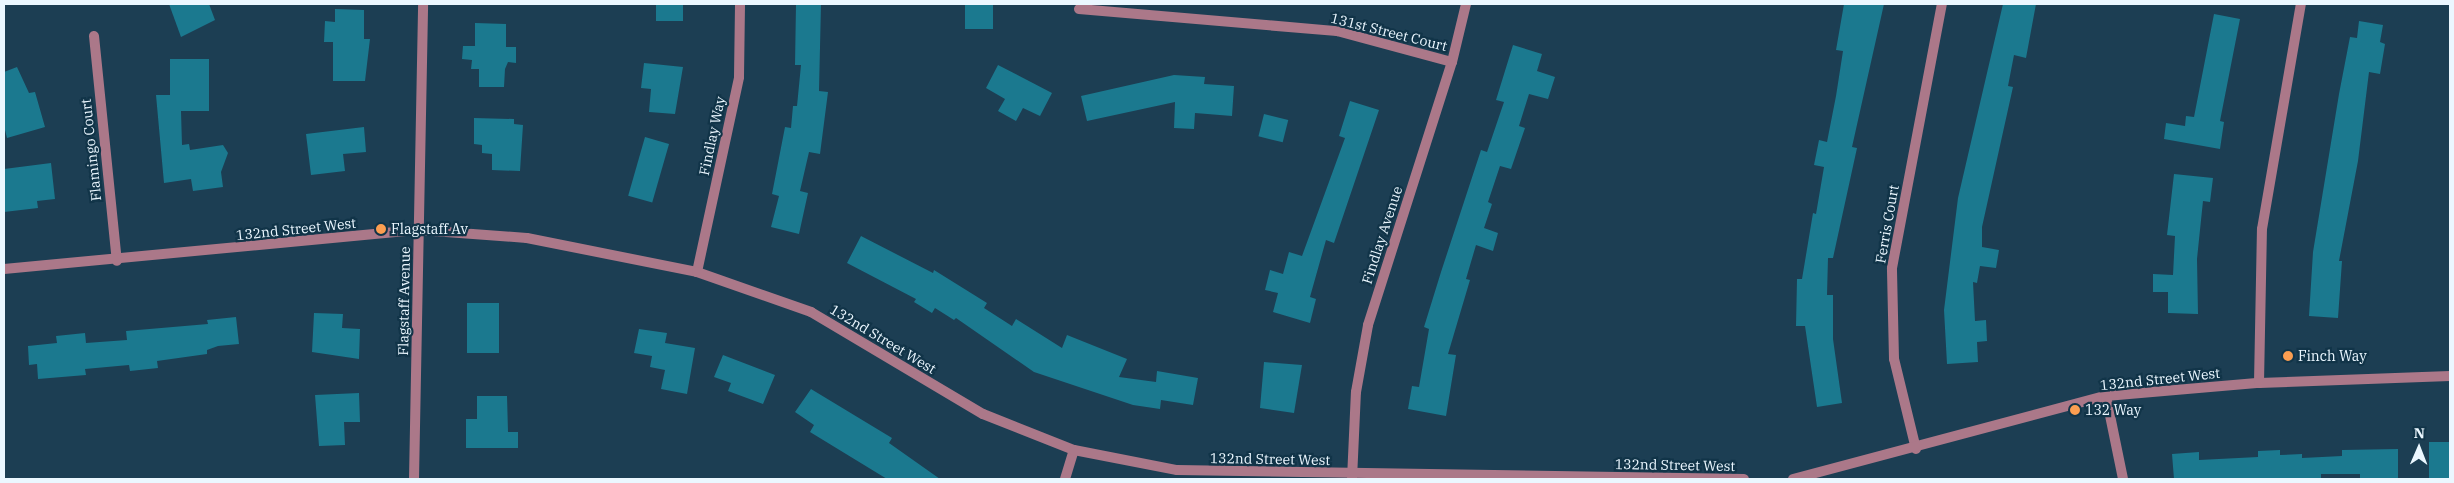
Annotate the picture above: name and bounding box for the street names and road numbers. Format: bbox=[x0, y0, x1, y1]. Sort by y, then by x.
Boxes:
street label: 131st Street Court bbox=[1329, 9, 1449, 55]
street label: Findlay Way bbox=[695, 95, 729, 177]
street label: Flamingo Court bbox=[77, 98, 105, 202]
street label: Ferris Court bbox=[1872, 183, 1902, 265]
street label: Findlay Avenue bbox=[1358, 184, 1406, 286]
street label: 132nd Street West bbox=[235, 214, 357, 244]
street label: Flagstaff Avenue bbox=[395, 246, 413, 356]
street label: 132nd Street West bbox=[827, 301, 939, 377]
street label: 132nd Street West bbox=[2099, 364, 2221, 394]
street label: 132nd Street West bbox=[1210, 450, 1330, 468]
street label: 132nd Street West bbox=[1615, 456, 1735, 474]

